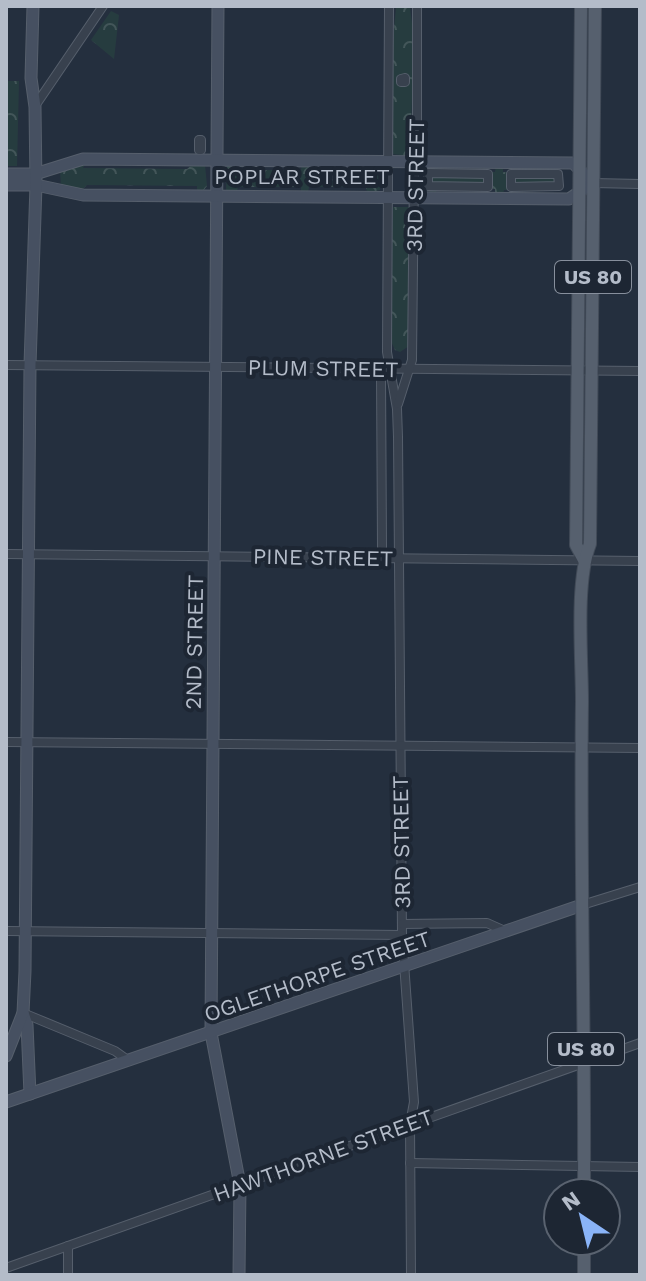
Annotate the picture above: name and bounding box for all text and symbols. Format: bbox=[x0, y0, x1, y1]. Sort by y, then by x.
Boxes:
street label: 3RD STREET bbox=[402, 118, 429, 252]
street label: POPLAR STREET bbox=[214, 164, 390, 189]
road number: US 80 bbox=[555, 261, 631, 293]
street label: PLUM STREET bbox=[247, 355, 399, 382]
street label: PINE STREET bbox=[253, 544, 393, 571]
street label: 2ND STREET bbox=[181, 574, 208, 710]
street label: 3RD STREET bbox=[388, 775, 415, 909]
street label: OGLETHORPE STREET bbox=[201, 926, 434, 1027]
road number: US 80 bbox=[548, 1033, 624, 1065]
street label: HAWTHORNE STREET bbox=[210, 1104, 436, 1207]
north arrow bbox=[542, 1177, 622, 1257]
text: N bbox=[557, 1186, 585, 1216]

